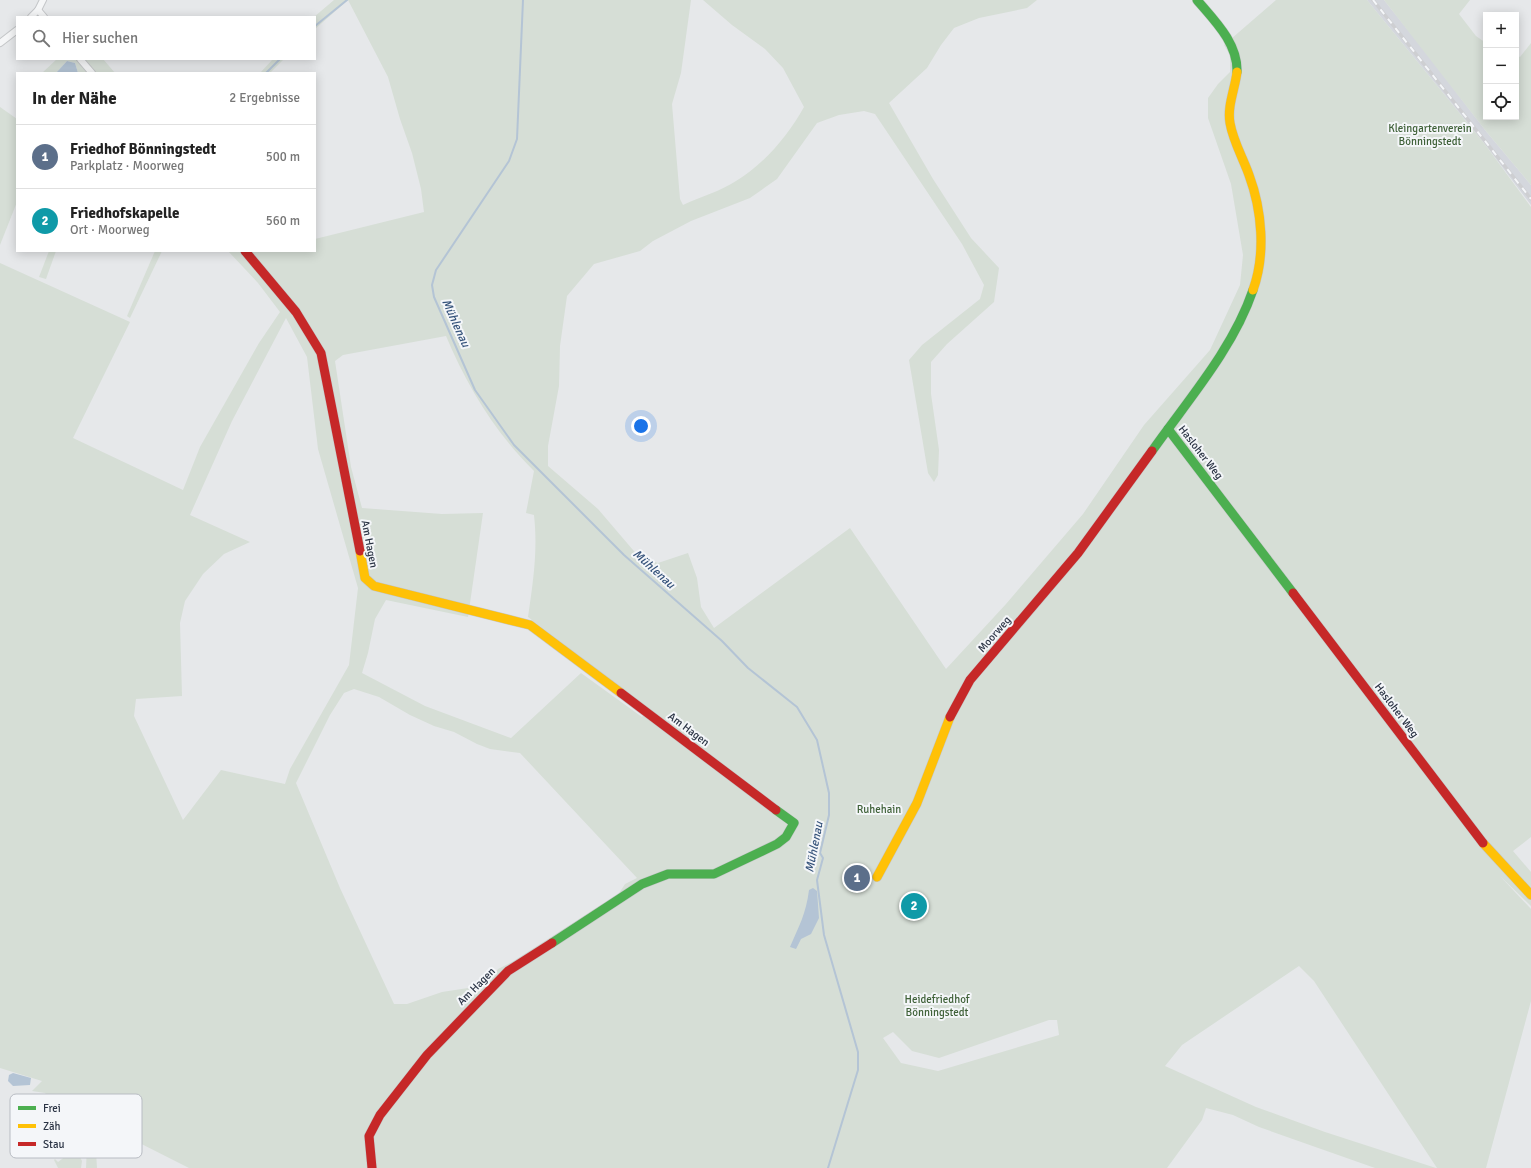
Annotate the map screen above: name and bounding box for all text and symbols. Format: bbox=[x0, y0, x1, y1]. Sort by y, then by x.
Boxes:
map controls bbox=[1483, 12, 1519, 120]
button: + bbox=[1483, 12, 1519, 48]
search box bbox=[16, 16, 316, 60]
icon: search bbox=[30, 27, 52, 49]
text: Hier suchen bbox=[62, 29, 138, 47]
button: − bbox=[1483, 48, 1519, 84]
button: locate bbox=[1483, 84, 1519, 120]
text: In der Nähe bbox=[32, 88, 117, 109]
text: 2 Ergebnisse bbox=[229, 90, 300, 106]
park label: Kleingartenverein Bönningstedt bbox=[1388, 122, 1472, 148]
text: Friedhof Bönningstedt bbox=[70, 140, 216, 158]
text: 1 bbox=[41, 149, 49, 165]
text: 500 m bbox=[266, 149, 300, 165]
text: Parkplatz · Moorweg bbox=[70, 158, 184, 174]
text: Friedhofskapelle bbox=[70, 204, 180, 222]
text: 2 bbox=[41, 213, 49, 229]
text: 560 m bbox=[266, 213, 300, 229]
text: Ort · Moorweg bbox=[70, 222, 150, 238]
water label: Mühlenau bbox=[438, 297, 473, 351]
your location bbox=[631, 416, 651, 436]
street label: Hasloher Weg bbox=[1176, 423, 1226, 482]
street label: Am Hagen bbox=[359, 519, 380, 569]
water label: Mühlenau bbox=[630, 547, 679, 593]
street label: Moorweg bbox=[975, 613, 1014, 655]
street label: Hasloher Weg bbox=[1372, 680, 1421, 740]
street label: Am Hagen bbox=[666, 710, 712, 749]
park label: Ruhehain bbox=[857, 803, 901, 816]
water label: Mühlenau bbox=[802, 819, 827, 874]
pin: 1 bbox=[844, 863, 870, 893]
pin: 2 bbox=[901, 891, 927, 921]
street label: Am Hagen bbox=[455, 965, 498, 1008]
park label: Heidefriedhof Bönningstedt bbox=[905, 993, 971, 1019]
legend bbox=[10, 1094, 142, 1158]
text: Frei bbox=[43, 1102, 61, 1115]
text: Zäh bbox=[43, 1120, 61, 1133]
text: Stau bbox=[43, 1138, 65, 1151]

